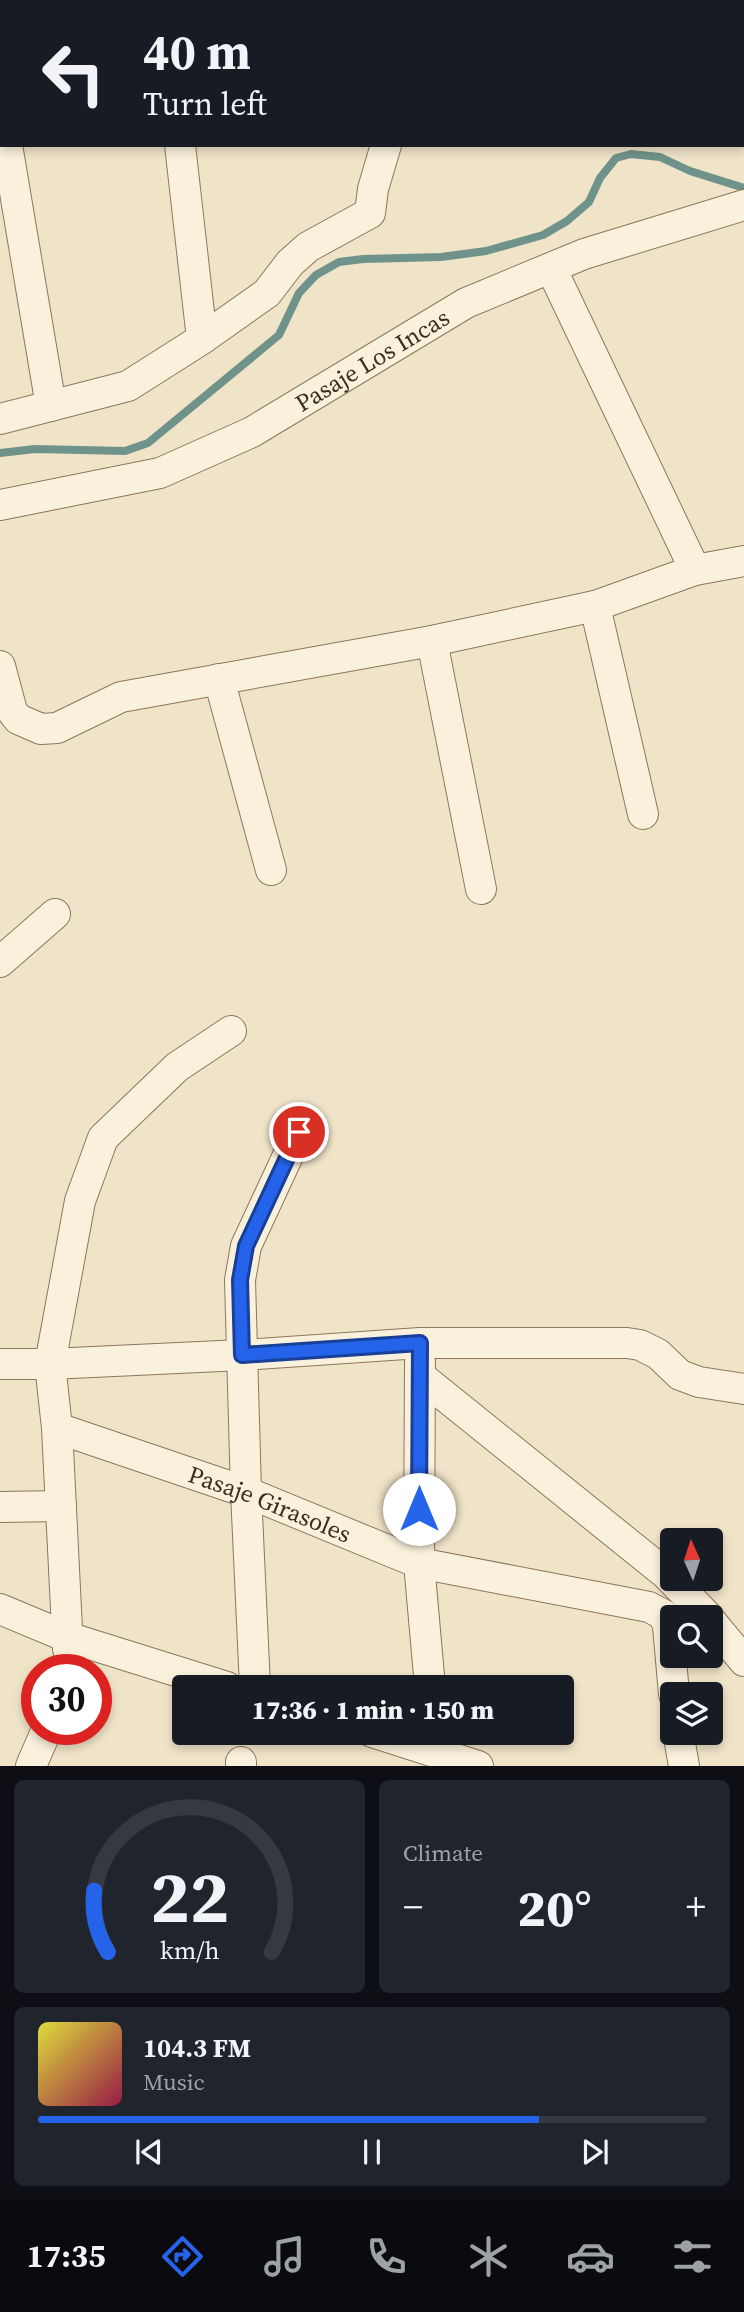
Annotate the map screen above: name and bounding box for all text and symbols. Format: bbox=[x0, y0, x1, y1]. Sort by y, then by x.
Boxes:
text: 40 m bbox=[143, 18, 251, 85]
icon: left bbox=[28, 28, 119, 119]
text: Turn left bbox=[143, 82, 267, 126]
street label: Pasaje Los Incas bbox=[289, 300, 455, 419]
pin bbox=[269, 1102, 329, 1162]
icon: arrive bbox=[280, 1113, 318, 1151]
street label: Pasaje Girasoles bbox=[184, 1457, 356, 1550]
position arrow bbox=[382, 1472, 456, 1546]
north arrow bbox=[660, 1528, 723, 1591]
map controls bbox=[660, 1528, 723, 1745]
button: search bbox=[660, 1605, 723, 1668]
speed limit sign: 30 bbox=[21, 1654, 112, 1745]
button: layers bbox=[660, 1682, 723, 1745]
text: 17:36 · 1 min · 150 m bbox=[252, 1692, 494, 1728]
text: Climate bbox=[403, 1837, 483, 1869]
text: 22 bbox=[150, 1848, 229, 1947]
text: 20° bbox=[517, 1872, 592, 1943]
text: − bbox=[403, 1881, 423, 1933]
text: + bbox=[686, 1881, 706, 1933]
text: km/h bbox=[160, 1933, 219, 1967]
text: 104.3 FM bbox=[143, 2030, 251, 2066]
text: Music bbox=[143, 2066, 205, 2098]
icon: previous bbox=[130, 2133, 168, 2171]
icon: pause bbox=[353, 2133, 391, 2171]
icon: next bbox=[576, 2133, 614, 2171]
icon: directions bbox=[158, 2232, 207, 2281]
icon: music bbox=[260, 2232, 309, 2281]
icon: phone bbox=[362, 2232, 411, 2281]
icon: climate bbox=[464, 2232, 513, 2281]
icon: car bbox=[566, 2232, 615, 2281]
icon: filters bbox=[668, 2232, 717, 2281]
text: 17:35 bbox=[27, 2234, 105, 2278]

